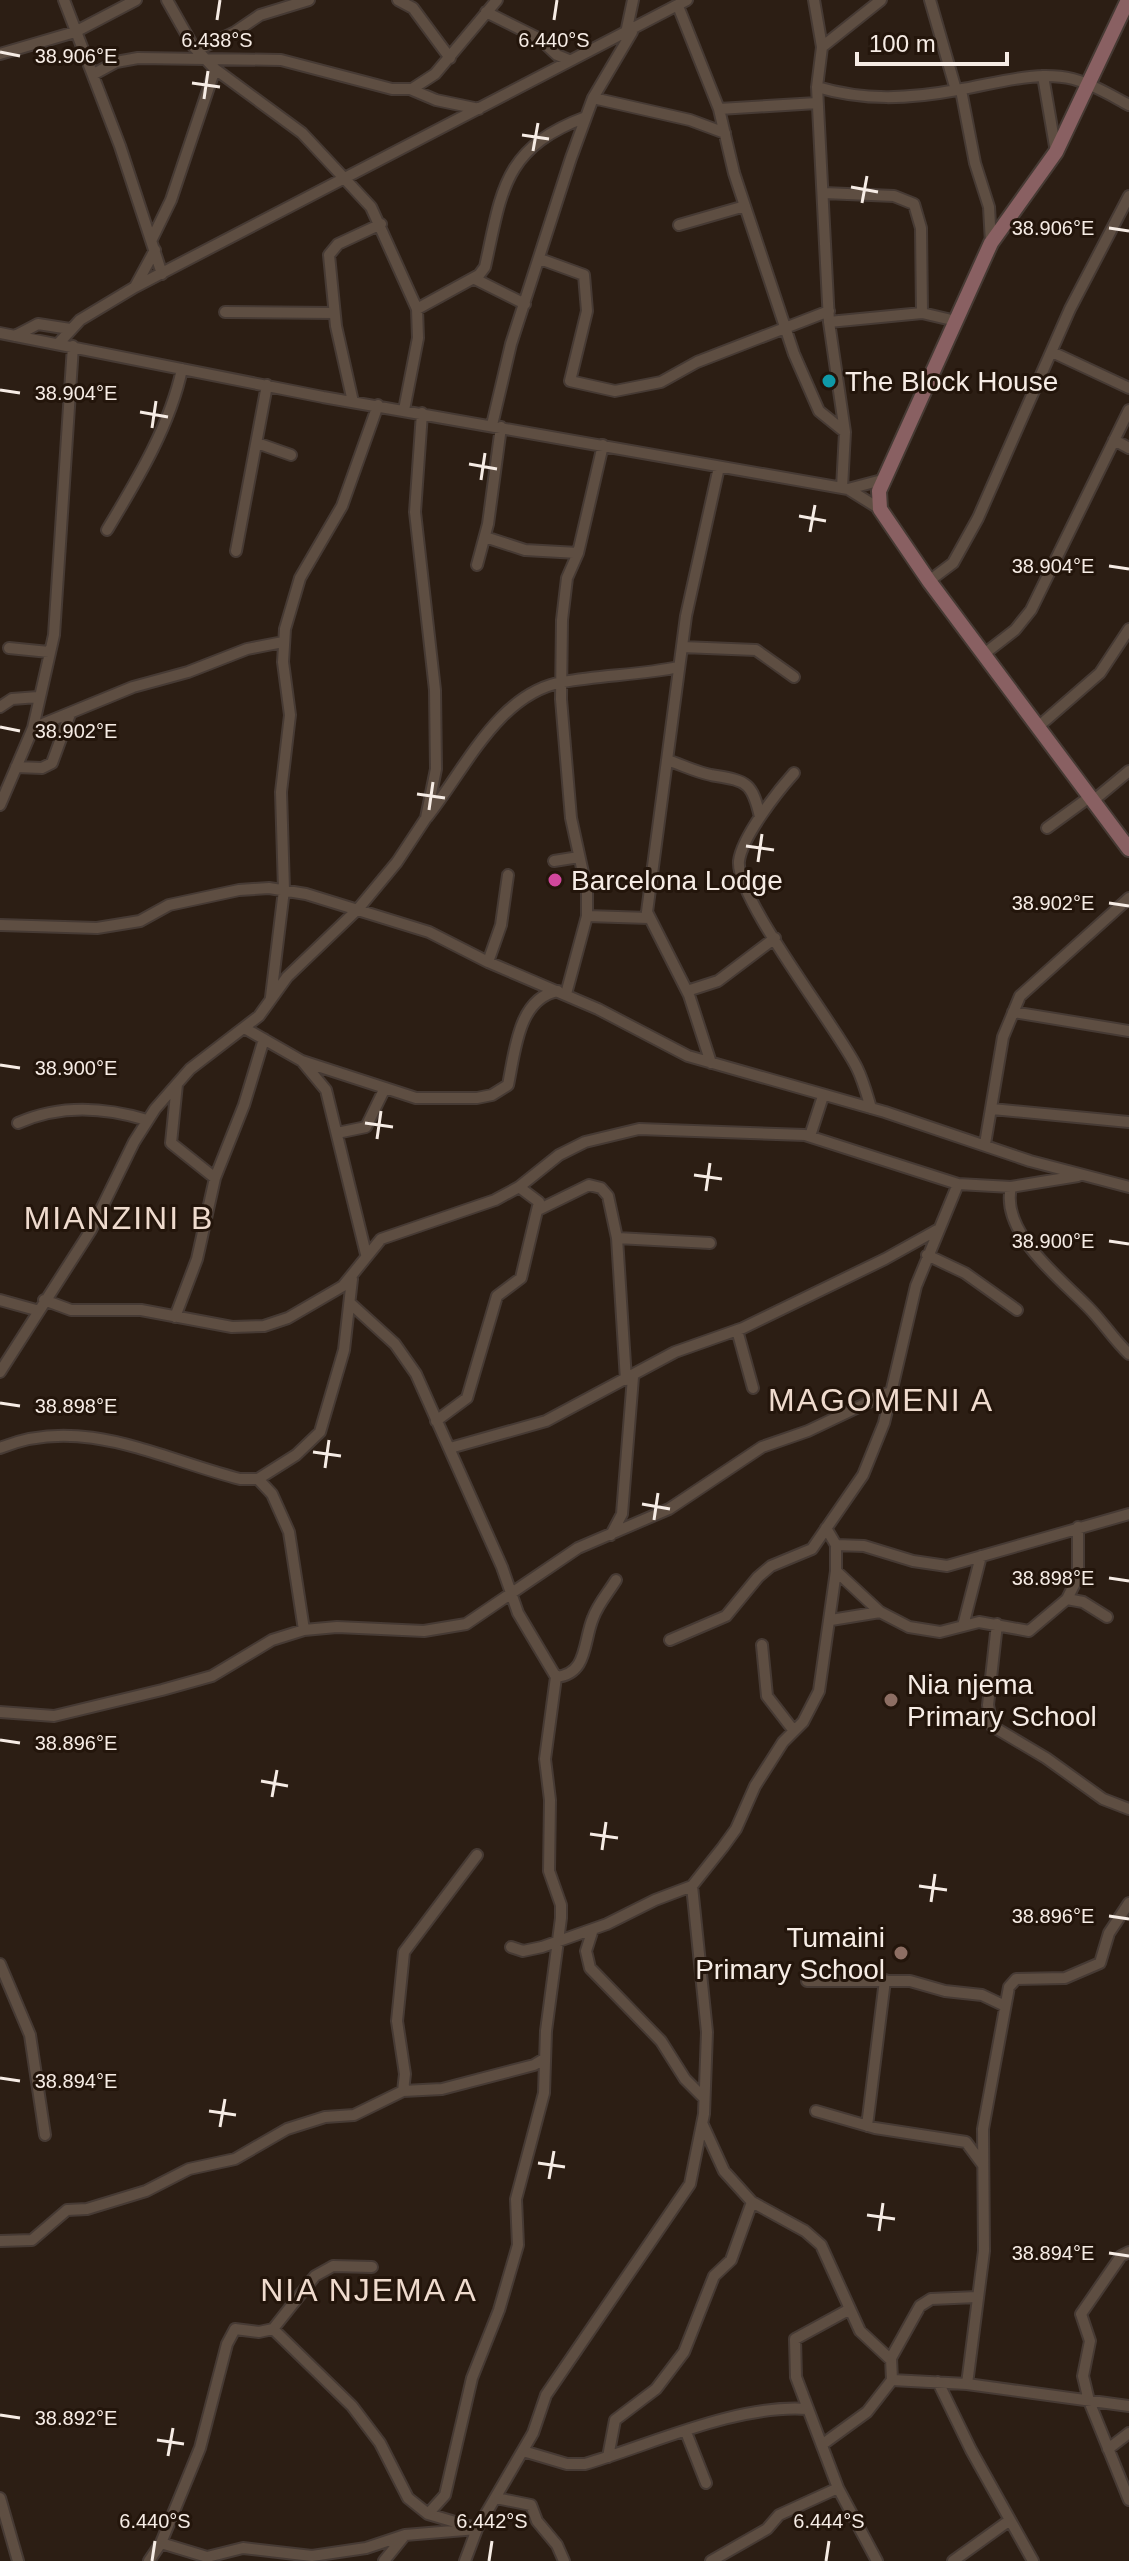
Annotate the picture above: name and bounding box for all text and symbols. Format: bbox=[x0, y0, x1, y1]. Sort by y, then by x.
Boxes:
scale bar bbox=[857, 16, 1007, 66]
text: 6.438°S bbox=[181, 29, 253, 51]
text: 6.440°S bbox=[518, 29, 590, 51]
text: 100 m bbox=[869, 30, 936, 57]
text: 38.906°E bbox=[35, 45, 117, 67]
text: 38.906°E bbox=[1012, 217, 1094, 239]
place label: The Block House bbox=[845, 366, 1058, 397]
marker: The Block House bbox=[820, 372, 838, 390]
text: 38.904°E bbox=[35, 382, 117, 404]
text: 38.904°E bbox=[1012, 555, 1094, 577]
text: 38.902°E bbox=[35, 720, 117, 742]
place label: Barcelona Lodge bbox=[571, 865, 783, 896]
marker: Barcelona Lodge bbox=[546, 871, 564, 889]
text: 38.902°E bbox=[1012, 892, 1094, 914]
text: 38.900°E bbox=[35, 1057, 117, 1079]
district label: MIANZINI B bbox=[24, 1200, 214, 1236]
text: 38.900°E bbox=[1012, 1230, 1094, 1252]
district label: MAGOMENI A bbox=[768, 1382, 994, 1418]
text: 38.898°E bbox=[35, 1395, 117, 1417]
text: 38.898°E bbox=[1012, 1567, 1094, 1589]
place label: Nia njema Primary School bbox=[907, 1669, 1097, 1732]
marker: Nia njema Primary School bbox=[882, 1691, 900, 1709]
text: 38.896°E bbox=[35, 1732, 117, 1754]
text: 38.896°E bbox=[1012, 1905, 1094, 1927]
place label: Tumaini Primary School bbox=[695, 1922, 885, 1985]
marker: Tumaini Primary School bbox=[892, 1944, 910, 1962]
text: 38.894°E bbox=[35, 2070, 117, 2092]
text: 38.894°E bbox=[1012, 2242, 1094, 2264]
district label: NIA NJEMA A bbox=[260, 2272, 478, 2308]
text: 38.892°E bbox=[35, 2407, 117, 2429]
text: 6.440°S bbox=[119, 2510, 191, 2532]
text: 6.442°S bbox=[456, 2510, 528, 2532]
text: 6.444°S bbox=[793, 2510, 865, 2532]

